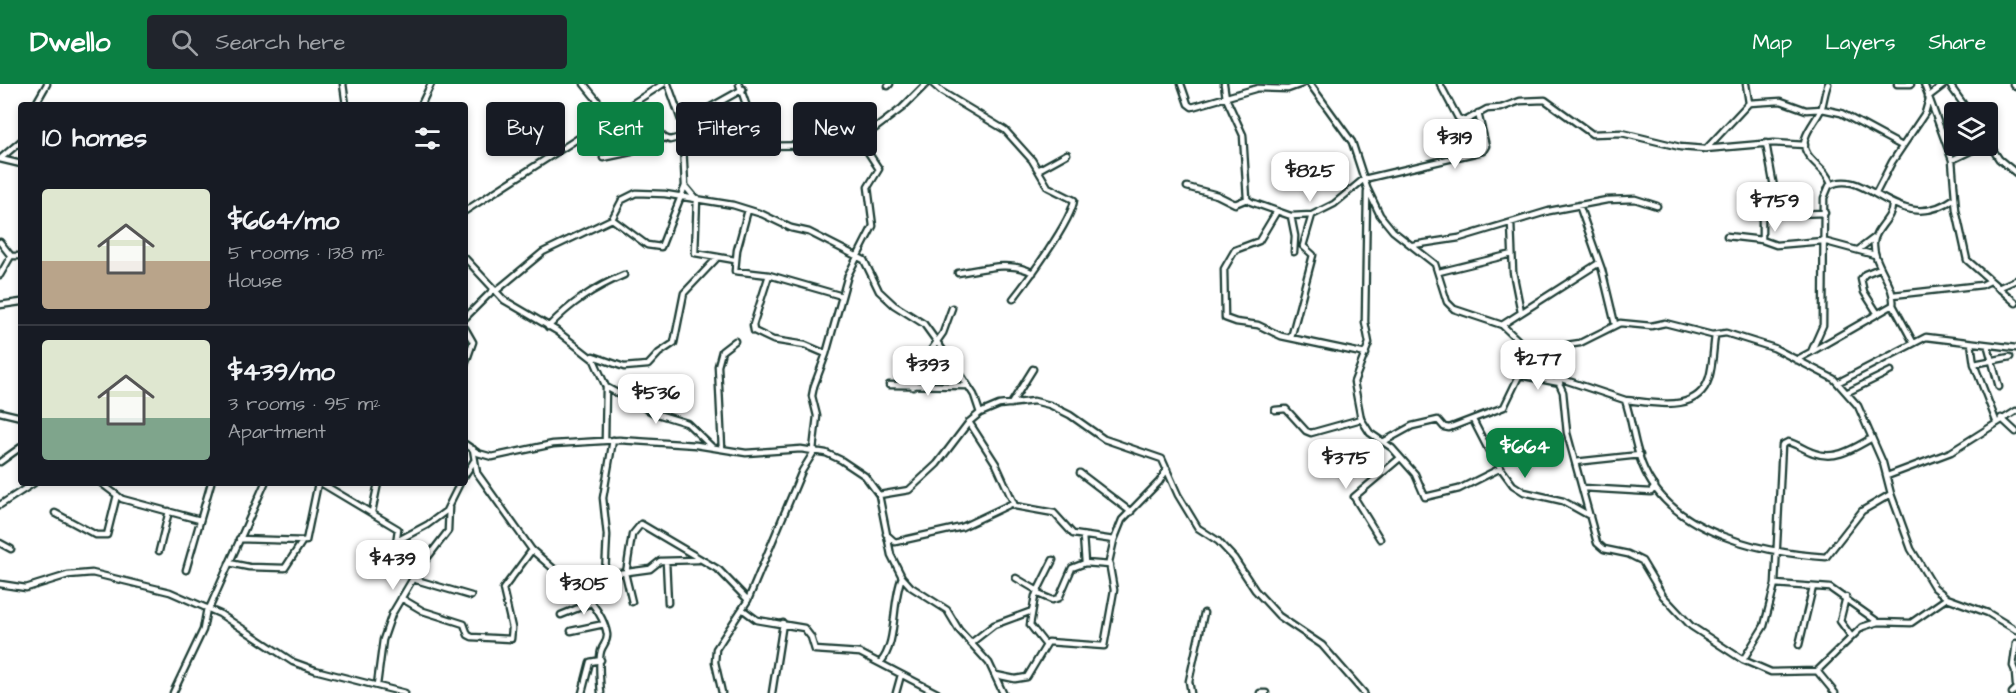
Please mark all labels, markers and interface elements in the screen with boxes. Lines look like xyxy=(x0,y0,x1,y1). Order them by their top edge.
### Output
search box xyxy=(147,15,567,69)
text: Dwello xyxy=(30,23,111,62)
icon: search xyxy=(168,26,201,59)
text: Search here xyxy=(216,27,345,58)
text: Map xyxy=(1752,28,1792,57)
text: Layers xyxy=(1825,28,1895,57)
text: Share xyxy=(1928,28,1986,57)
chip: Buy xyxy=(486,102,565,156)
chip: Rent xyxy=(577,102,664,156)
chip: Filters xyxy=(676,102,781,156)
chip: New xyxy=(793,102,877,156)
map controls xyxy=(1944,102,1998,156)
button: layers xyxy=(1944,102,1998,156)
pin: $319 xyxy=(1419,119,1491,170)
text: 10 homes xyxy=(42,120,147,156)
icon: filters xyxy=(411,122,444,155)
text: $319 xyxy=(1437,124,1473,152)
pin: $825 xyxy=(1274,152,1346,203)
text: $825 xyxy=(1285,157,1335,185)
pin: $759 xyxy=(1739,182,1811,233)
text: $759 xyxy=(1751,187,1799,215)
text: $664/mo xyxy=(228,203,339,239)
icon: home xyxy=(90,213,162,285)
text: 5 rooms · 138 m² xyxy=(228,239,385,267)
text: House xyxy=(228,267,282,295)
pin: $277 xyxy=(1502,340,1574,391)
text: $277 xyxy=(1514,345,1562,373)
pin: $393 xyxy=(892,346,964,397)
text: $393 xyxy=(907,351,949,379)
text: $439/mo xyxy=(228,354,335,390)
icon: home xyxy=(90,364,162,436)
pin: $536 xyxy=(620,374,692,425)
text: $536 xyxy=(632,379,680,407)
text: 3 rooms · 95 m² xyxy=(228,390,381,418)
text: Apartment xyxy=(228,418,326,446)
pin: $664 xyxy=(1489,428,1561,479)
text: $664 xyxy=(1500,433,1550,461)
pin: $375 xyxy=(1310,439,1382,490)
text: $375 xyxy=(1322,444,1370,472)
pin: $439 xyxy=(357,540,429,591)
text: $439 xyxy=(370,545,416,573)
pin: $305 xyxy=(548,565,620,616)
text: $305 xyxy=(560,570,608,598)

